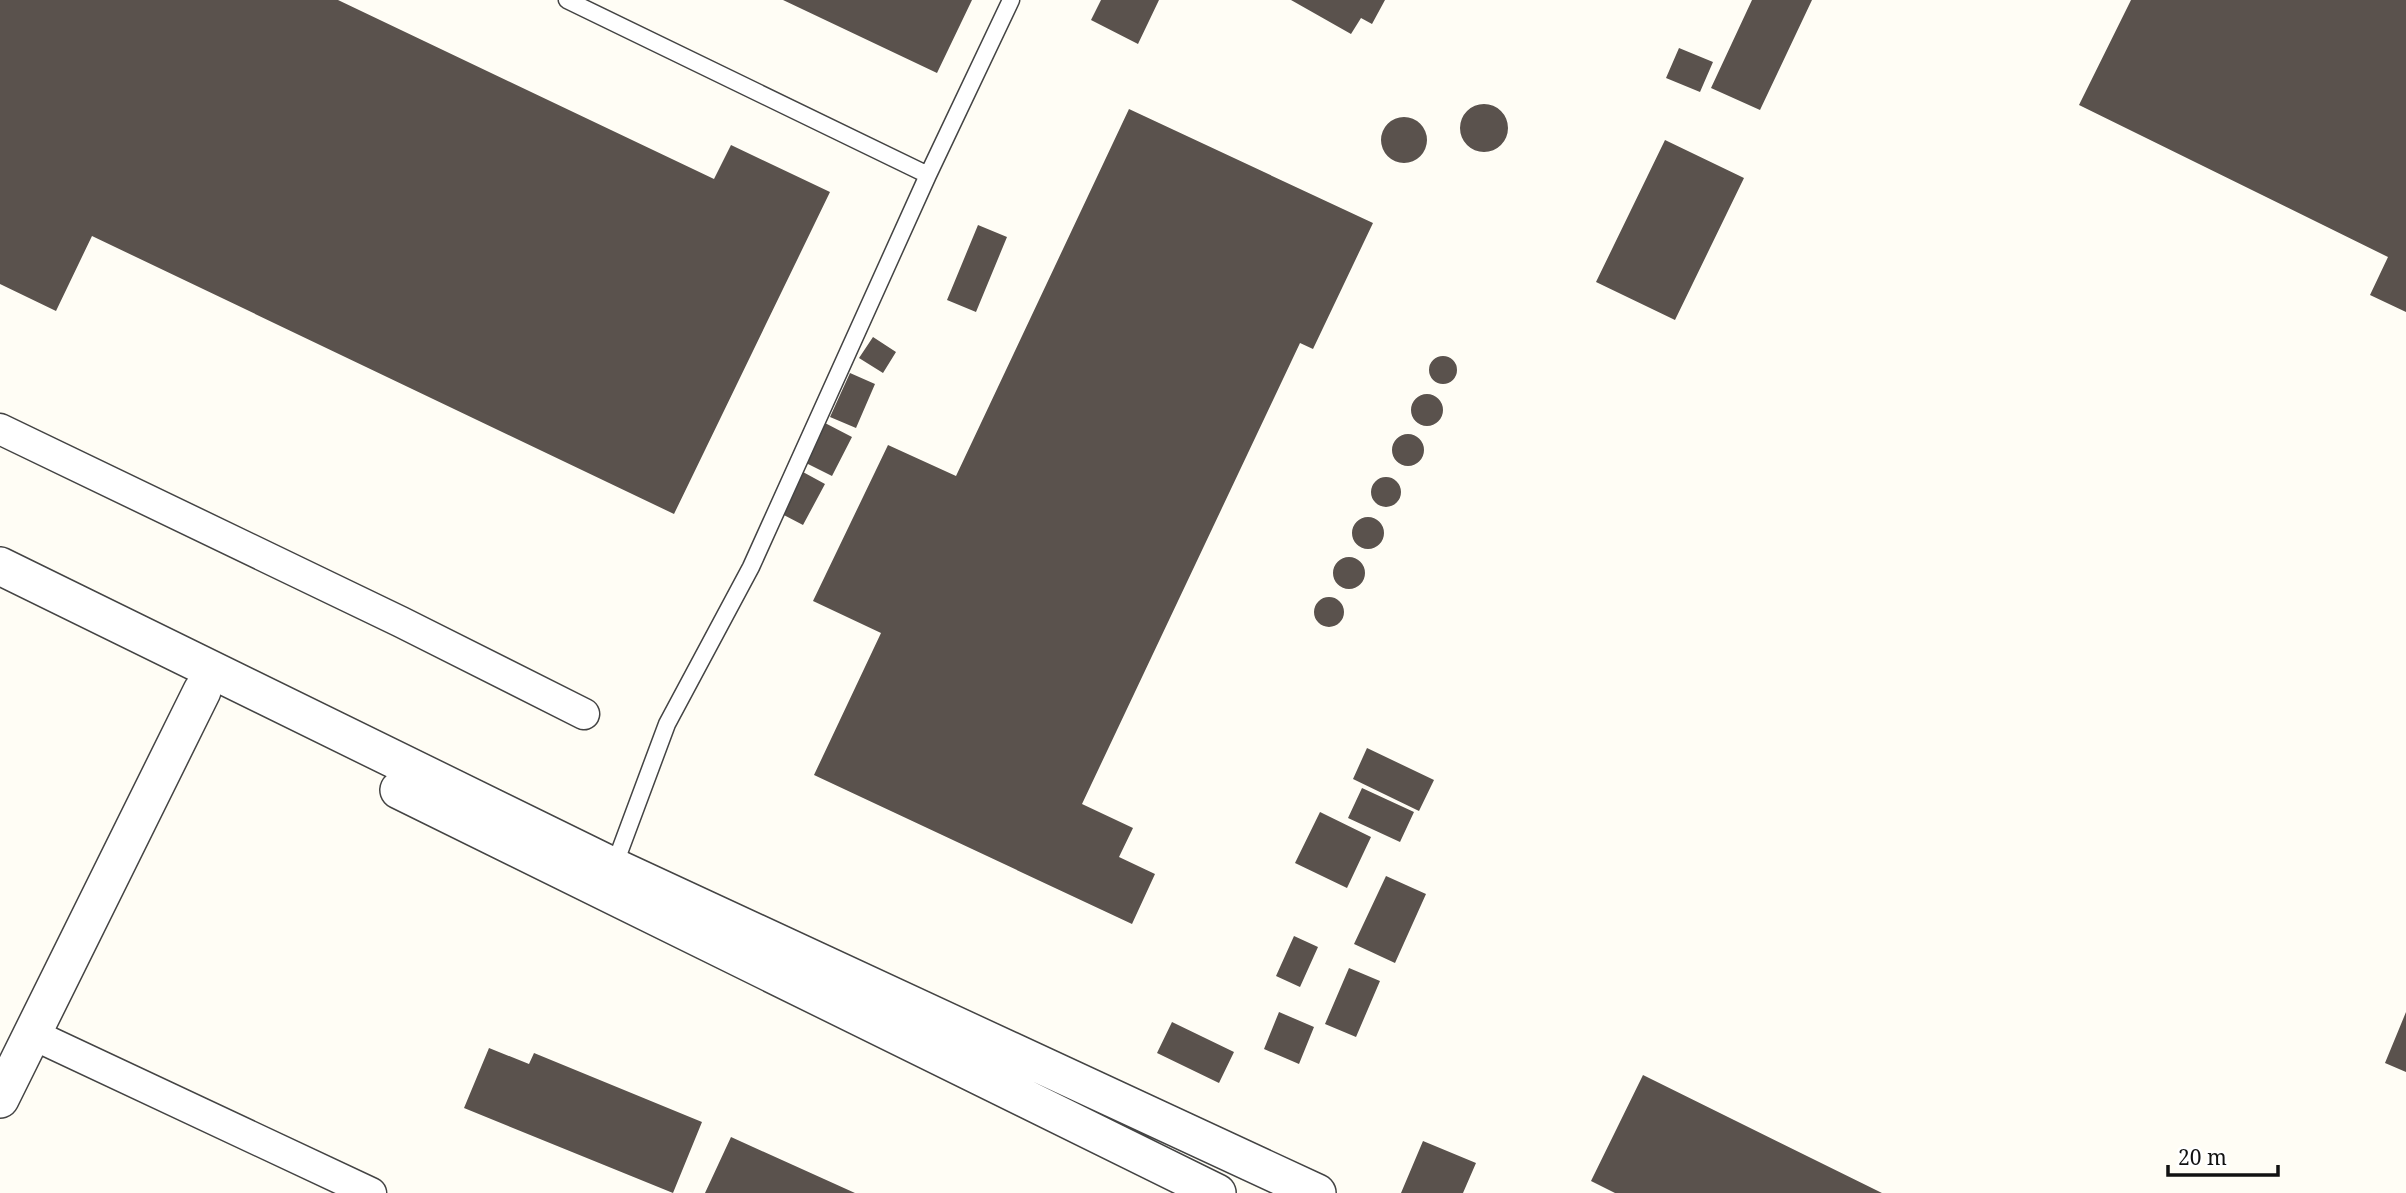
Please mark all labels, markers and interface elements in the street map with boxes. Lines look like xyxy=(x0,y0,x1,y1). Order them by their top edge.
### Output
scale bar xyxy=(2168,1134,2278,1178)
text: 20 m xyxy=(2178,1143,2227,1171)

